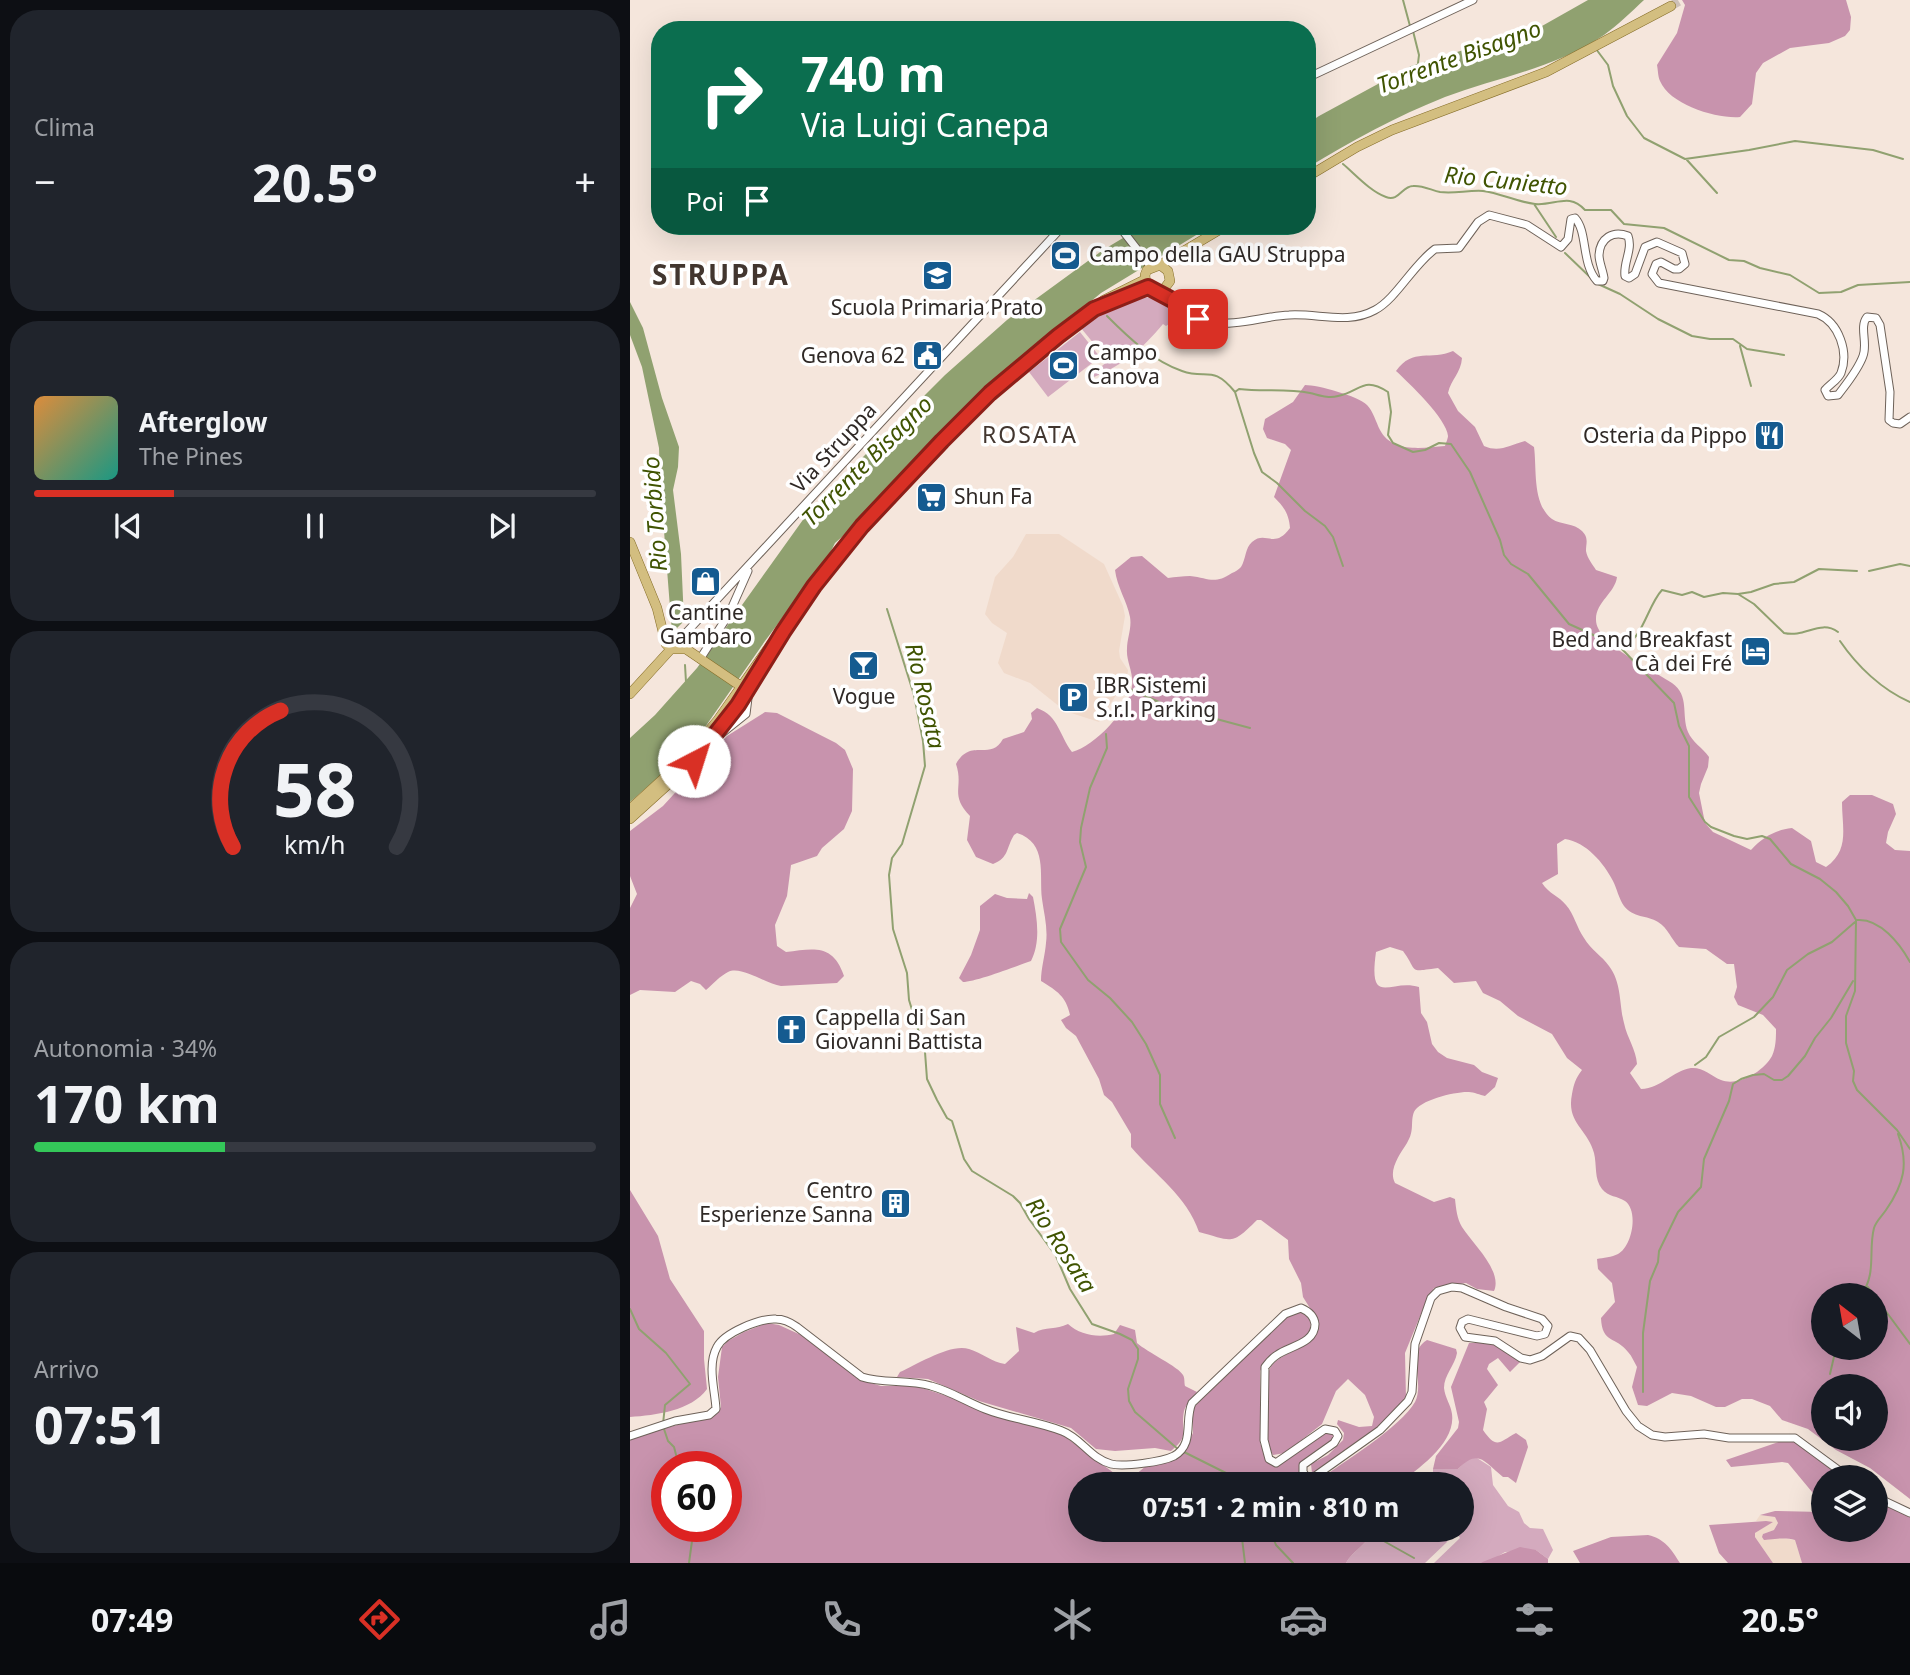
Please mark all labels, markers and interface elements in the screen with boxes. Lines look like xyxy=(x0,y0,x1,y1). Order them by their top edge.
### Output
water label: Torrente Bisagno xyxy=(1372,11,1545,101)
text: 740 m xyxy=(801,40,946,106)
icon: right xyxy=(686,49,777,140)
text: Via Luigi Canepa xyxy=(801,103,1049,146)
text: Clima xyxy=(34,111,95,143)
text: 20.5° xyxy=(252,146,378,217)
text: − xyxy=(34,155,56,207)
text: + xyxy=(574,155,596,207)
water label: Rio Cunietto xyxy=(1443,158,1569,202)
icon: arrive xyxy=(738,182,776,220)
text: Poi xyxy=(686,183,724,219)
sports icon: Campo della GAU Struppa xyxy=(1049,238,1083,272)
place label: Campo della GAU Struppa xyxy=(1089,240,1346,268)
district label: STRUPPA xyxy=(652,255,790,293)
school or university icon: Scuola Primaria Prato xyxy=(920,259,954,293)
pin xyxy=(1168,289,1228,349)
place label: Scuola Primaria Prato xyxy=(831,293,1043,321)
icon: arrive xyxy=(1179,300,1217,338)
place label: Campo Canova xyxy=(1087,338,1160,390)
public building icon: Genova 62 xyxy=(911,339,945,373)
place label: Genova 62 xyxy=(801,341,905,369)
sports icon: Campo Canova xyxy=(1047,348,1081,382)
water label: Torrente Bisagno xyxy=(794,388,939,533)
street label: Via Struppa xyxy=(784,396,882,498)
text: Afterglow xyxy=(139,404,267,440)
district label: ROSATA xyxy=(982,418,1078,450)
restaurant icon: Osteria da Pippo xyxy=(1753,419,1787,453)
place label: Osteria da Pippo xyxy=(1583,421,1747,449)
text: The Pines xyxy=(139,440,243,472)
water label: Rio Torbido xyxy=(634,455,674,573)
supermarket icon: Shun Fa xyxy=(914,480,948,514)
place label: Shun Fa xyxy=(954,482,1033,510)
icon: previous xyxy=(109,507,147,545)
icon: pause xyxy=(296,507,334,545)
icon: next xyxy=(483,507,521,545)
shop icon: Cantine Gambaro xyxy=(689,564,723,598)
place label: Cantine Gambaro xyxy=(660,598,752,650)
place label: Bed and Breakfast Cà dei Fré xyxy=(1552,625,1732,677)
hotel icon: Bed and Breakfast Cà dei Fré xyxy=(1738,635,1772,669)
water label: Rio Rosata xyxy=(898,640,954,752)
bar icon: Vogue xyxy=(847,648,881,682)
place label: IBR Sistemi S.r.l. Parking xyxy=(1096,671,1216,723)
parking icon: IBR Sistemi S.r.l. Parking xyxy=(1056,681,1090,715)
place label: Vogue xyxy=(833,682,895,710)
position arrow xyxy=(657,724,731,798)
text: 58 xyxy=(273,740,357,839)
text: km/h xyxy=(284,827,346,861)
place label: Cappella di San Giovanni Battista xyxy=(815,1003,983,1055)
church icon: Cappella di San Giovanni Battista xyxy=(775,1013,809,1047)
text: Autonomia · 34% xyxy=(34,1032,217,1064)
text: 170 km xyxy=(34,1067,220,1138)
place label: Centro Esperienze Sanna xyxy=(699,1176,873,1228)
building icon: Centro Esperienze Sanna xyxy=(879,1186,913,1220)
water label: Rio Rosata xyxy=(1019,1191,1105,1298)
north arrow xyxy=(1811,1283,1888,1360)
map controls xyxy=(1811,1283,1888,1542)
text: Arrivo xyxy=(34,1353,99,1385)
button: sound xyxy=(1811,1374,1888,1451)
text: 07:51 xyxy=(34,1388,168,1459)
speed limit sign: 60 xyxy=(651,1451,742,1542)
button: layers xyxy=(1811,1465,1888,1542)
text: 07:51 · 2 min · 810 m xyxy=(1143,1489,1399,1525)
icon: directions xyxy=(355,1595,404,1644)
icon: music xyxy=(586,1595,635,1644)
icon: phone xyxy=(817,1595,866,1644)
icon: climate xyxy=(1048,1595,1097,1644)
icon: car xyxy=(1279,1595,1328,1644)
icon: filters xyxy=(1510,1595,1559,1644)
text: 07:49 xyxy=(91,1598,173,1641)
text: 20.5° xyxy=(1741,1598,1819,1641)

